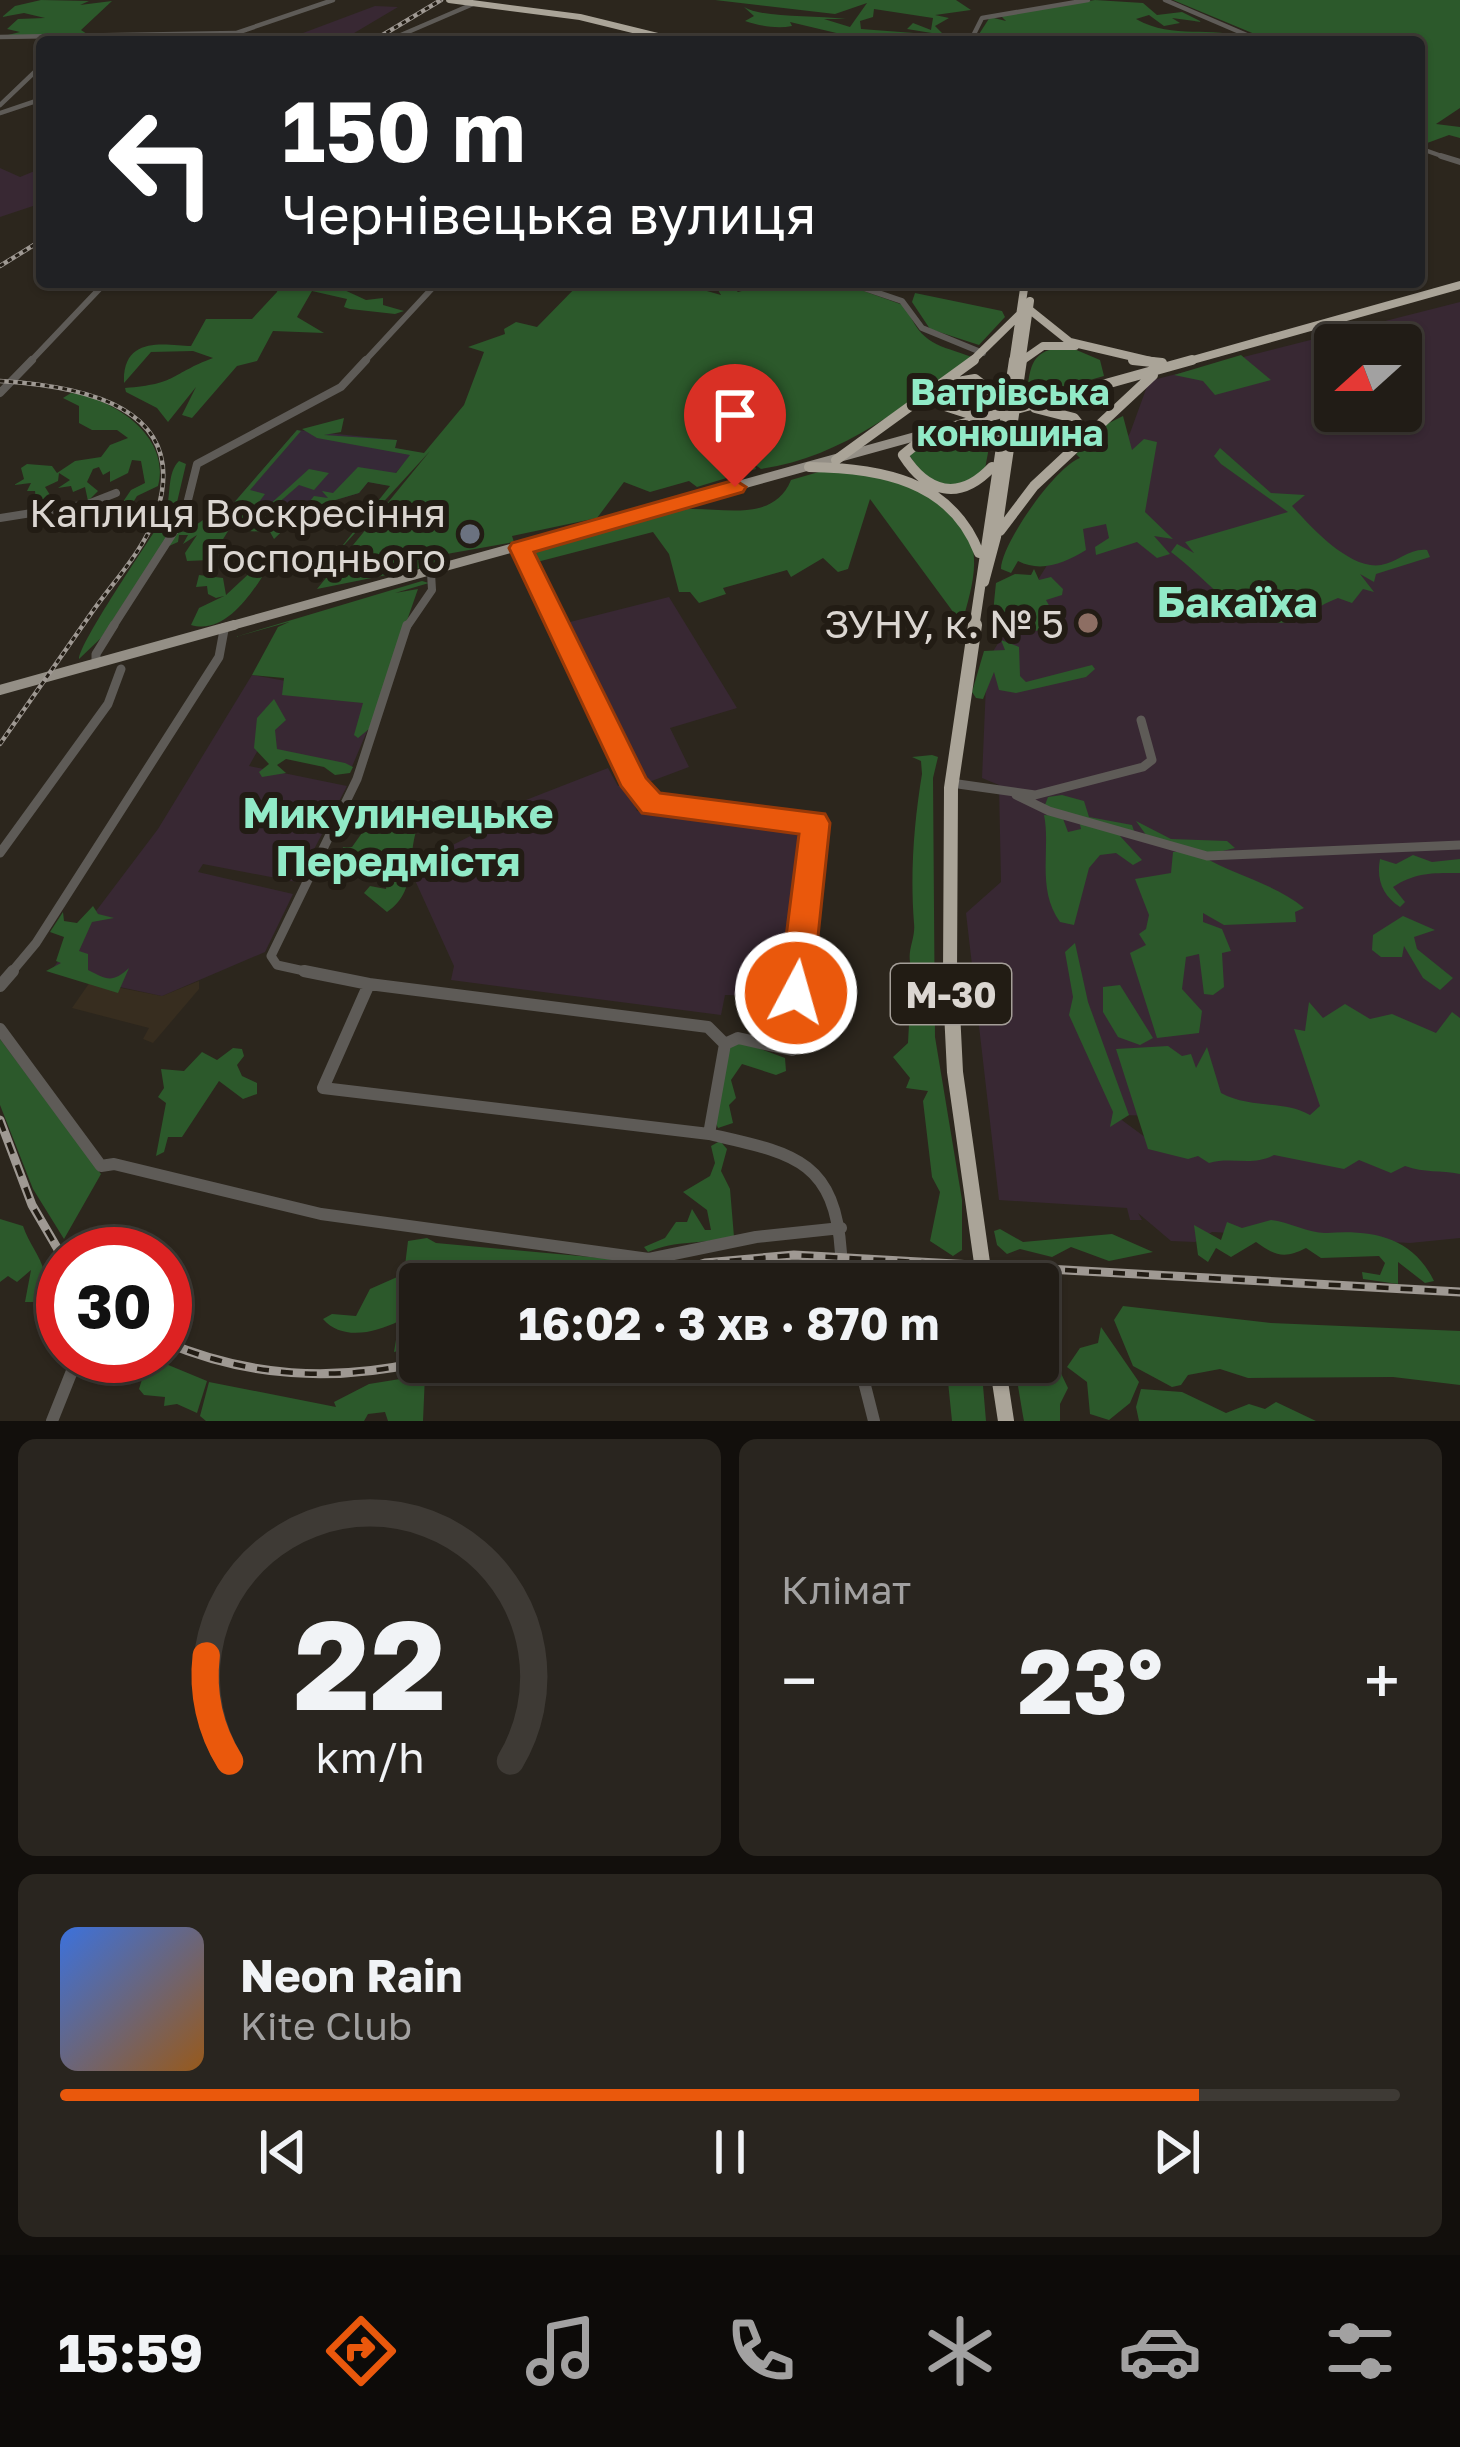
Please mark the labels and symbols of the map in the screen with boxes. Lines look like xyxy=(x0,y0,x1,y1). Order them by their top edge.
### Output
north arrow xyxy=(1314,324,1422,432)
pin xyxy=(684,364,786,487)
district label: Ватрівська конюшина xyxy=(910,370,1110,454)
place label: Каплиця Воскресіння Господнього xyxy=(29,489,446,581)
marker: Каплиця Воскресіння Господнього xyxy=(457,521,483,547)
district label: Бакаїха xyxy=(1156,576,1318,626)
place label: ЗУНУ, к. № 5 xyxy=(824,600,1064,647)
marker: ЗУНУ, к. № 5 xyxy=(1075,610,1101,636)
district label: Микулинецьке Передмістя xyxy=(242,787,554,885)
position arrow xyxy=(733,930,859,1056)
road number: М-30 xyxy=(891,964,1011,1024)
speed limit sign: 30 xyxy=(36,1227,192,1383)

